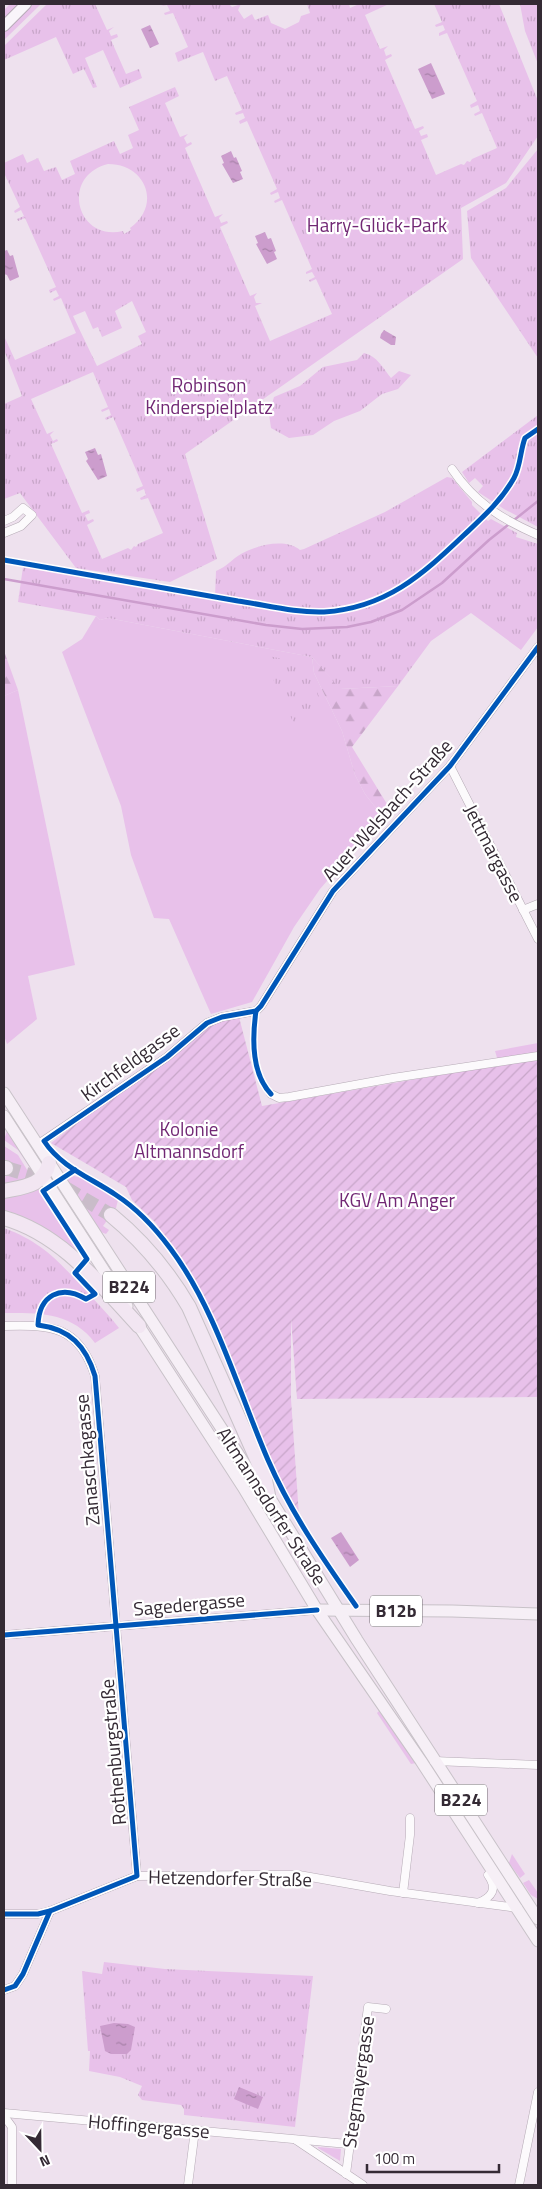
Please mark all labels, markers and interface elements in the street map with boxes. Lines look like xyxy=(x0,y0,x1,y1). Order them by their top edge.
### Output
park label: Harry-Glück-Park xyxy=(307,210,447,239)
park label: Robinson Kinderspielplatz xyxy=(145,370,273,421)
street label: Auer-Welsbach-Straße xyxy=(315,732,459,887)
street label: Jettmargasse xyxy=(457,799,532,907)
street label: Kirchfeldgasse xyxy=(74,1016,185,1108)
park label: Kolonie Altmannsdorf xyxy=(134,1114,245,1165)
park label: KGV Am Anger xyxy=(339,1185,455,1214)
road number: B224 xyxy=(103,1272,155,1302)
street label: Zanaschkagasse xyxy=(66,1393,107,1527)
street label: Altmannsdorfer Straße xyxy=(210,1421,335,1591)
street label: Sagedergasse xyxy=(132,1584,246,1623)
road number: B12b xyxy=(370,1595,422,1626)
street label: Rothenburgstraße xyxy=(92,1678,133,1826)
road number: B224 xyxy=(435,1784,487,1816)
street label: Hetzendorfer Straße xyxy=(148,1862,312,1893)
street label: Stegmayergasse xyxy=(334,2014,381,2150)
street label: Hoffingergasse xyxy=(87,2106,211,2145)
north arrow xyxy=(15,2124,65,2174)
scale bar xyxy=(367,2142,500,2174)
text: 100 m xyxy=(374,2147,415,2170)
text: N xyxy=(37,2150,53,2173)

